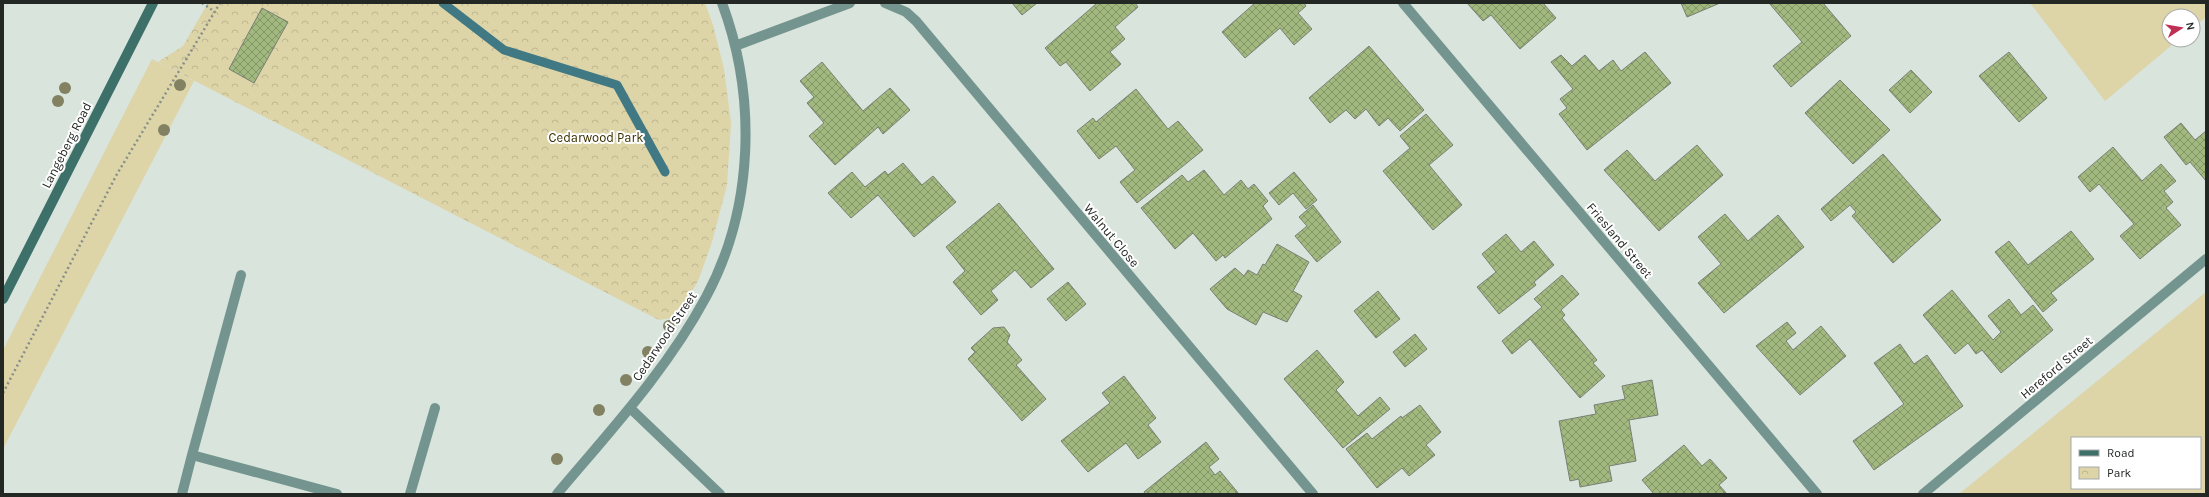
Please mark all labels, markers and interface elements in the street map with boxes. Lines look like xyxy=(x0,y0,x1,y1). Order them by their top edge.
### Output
north arrow xyxy=(2161,8,2201,48)
text: N xyxy=(2183,21,2197,31)
street label: Langeberg Road xyxy=(38,100,95,191)
park label: Cedarwood Park xyxy=(549,130,644,145)
street label: Friesland Street xyxy=(1584,199,1656,281)
street label: Walnut Close xyxy=(1081,201,1143,270)
street label: Cedarwood Street xyxy=(629,289,700,384)
street label: Hereford Street xyxy=(2017,333,2095,402)
legend xyxy=(2071,437,2201,489)
text: Road xyxy=(2107,446,2135,460)
text: Park xyxy=(2107,466,2132,480)

